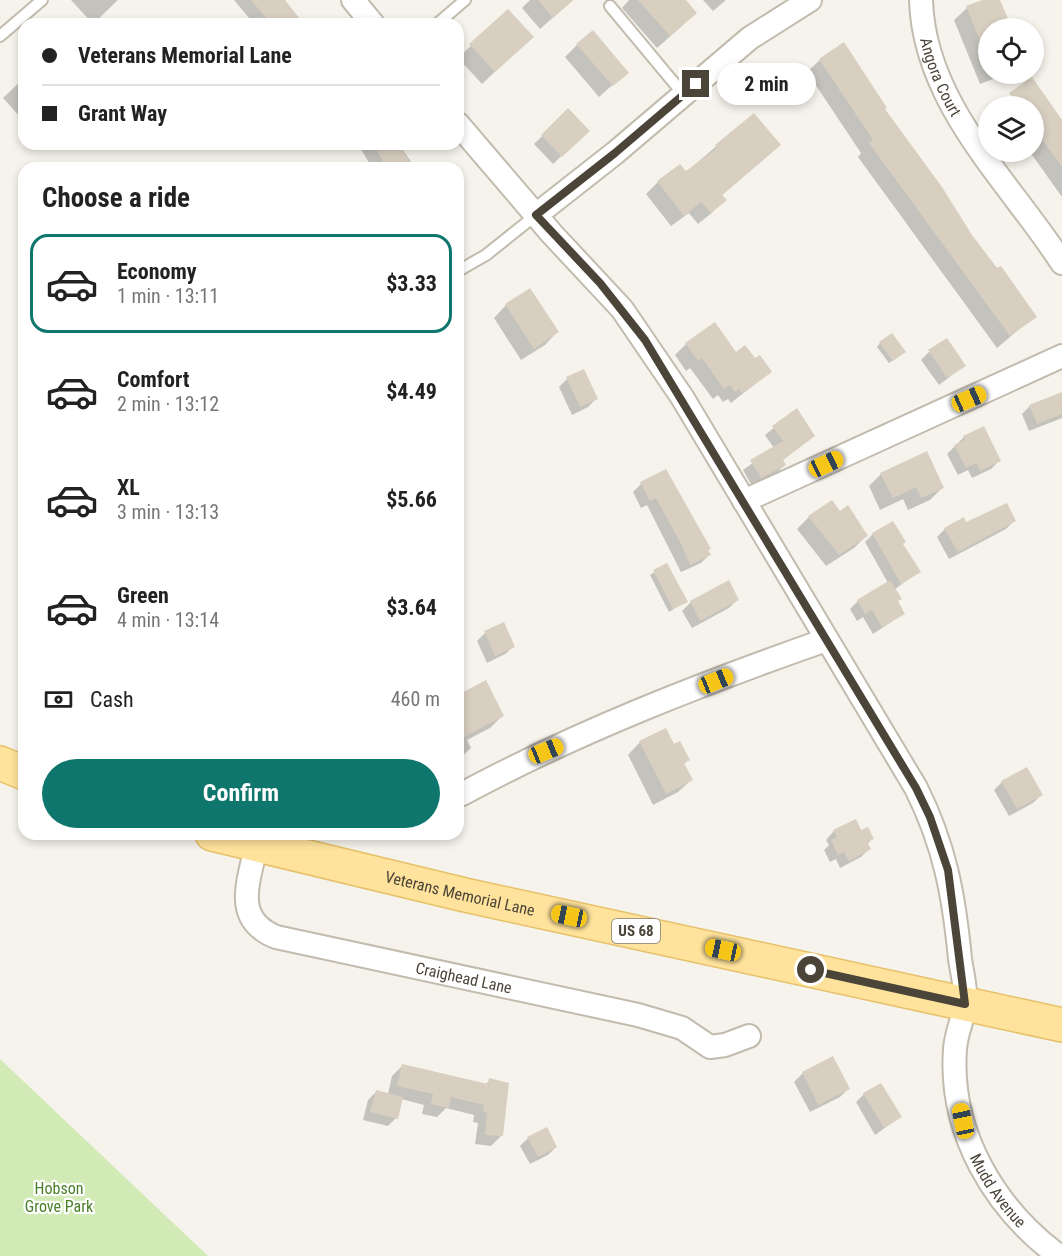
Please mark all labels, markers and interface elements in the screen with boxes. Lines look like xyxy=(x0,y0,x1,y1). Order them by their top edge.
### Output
map controls xyxy=(978,18,1044,162)
button: locate xyxy=(978,18,1044,84)
street label: Angora Court xyxy=(916,36,966,120)
text: Veterans Memorial Lane xyxy=(78,43,292,68)
callout: 2 min xyxy=(717,63,816,105)
route end xyxy=(682,70,709,97)
text: 2 min xyxy=(744,72,789,96)
button: layers xyxy=(978,96,1044,162)
text: Grant Way xyxy=(78,101,167,126)
text: Choose a ride xyxy=(42,182,190,214)
icon: car xyxy=(45,257,99,311)
text: Economy xyxy=(117,259,197,284)
text: $3.33 xyxy=(386,271,437,296)
text: 1 min · 13:11 xyxy=(117,284,219,308)
icon: car xyxy=(45,365,99,419)
text: Comfort xyxy=(117,367,190,392)
text: $4.49 xyxy=(386,379,437,404)
car xyxy=(949,383,989,415)
text: 2 min · 13:12 xyxy=(117,392,219,416)
car xyxy=(806,448,846,480)
icon: car xyxy=(45,473,99,527)
text: XL xyxy=(117,475,140,500)
text: $5.66 xyxy=(386,487,437,512)
text: 3 min · 13:13 xyxy=(117,500,219,524)
icon: car xyxy=(45,581,99,635)
text: Green xyxy=(117,583,169,608)
text: $3.64 xyxy=(386,595,437,620)
text: 4 min · 13:14 xyxy=(117,608,219,632)
car xyxy=(696,666,736,696)
icon: cash xyxy=(42,683,75,716)
text: Cash xyxy=(90,687,134,712)
text: 460 m xyxy=(391,687,440,711)
car xyxy=(526,736,566,766)
button: Confirm xyxy=(42,759,440,828)
street label: Veterans Memorial Lane xyxy=(383,867,537,919)
car xyxy=(550,903,588,929)
road number: US 68 xyxy=(612,919,660,943)
car xyxy=(704,937,742,963)
route start xyxy=(797,956,824,983)
street label: Craighead Lane xyxy=(414,958,514,997)
car xyxy=(950,1102,976,1140)
street label: Mudd Avenue xyxy=(966,1150,1030,1231)
park label: Hobson Grove Park xyxy=(25,1179,94,1216)

